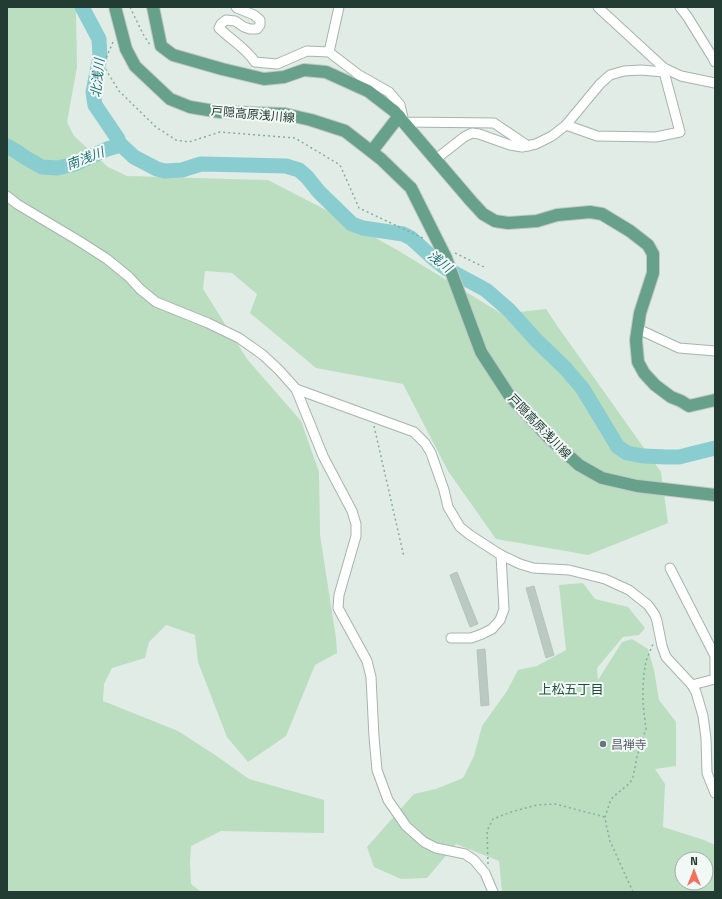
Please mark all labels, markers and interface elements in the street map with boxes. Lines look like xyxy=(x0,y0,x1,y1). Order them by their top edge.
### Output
water label: 北浅川 xyxy=(85,56,109,98)
street label: 戸隠高原浅川線 xyxy=(210,101,296,127)
water label: 南浅川 xyxy=(63,141,109,174)
water label: 浅川 xyxy=(424,245,458,278)
street label: 戸隠高原浅川線 xyxy=(504,389,576,463)
district label: 上松五丁目 xyxy=(538,679,604,699)
place label: 昌禅寺 xyxy=(611,735,647,754)
marker: 昌禅寺 xyxy=(598,739,608,749)
north arrow xyxy=(674,851,714,891)
text: N xyxy=(690,853,698,869)

